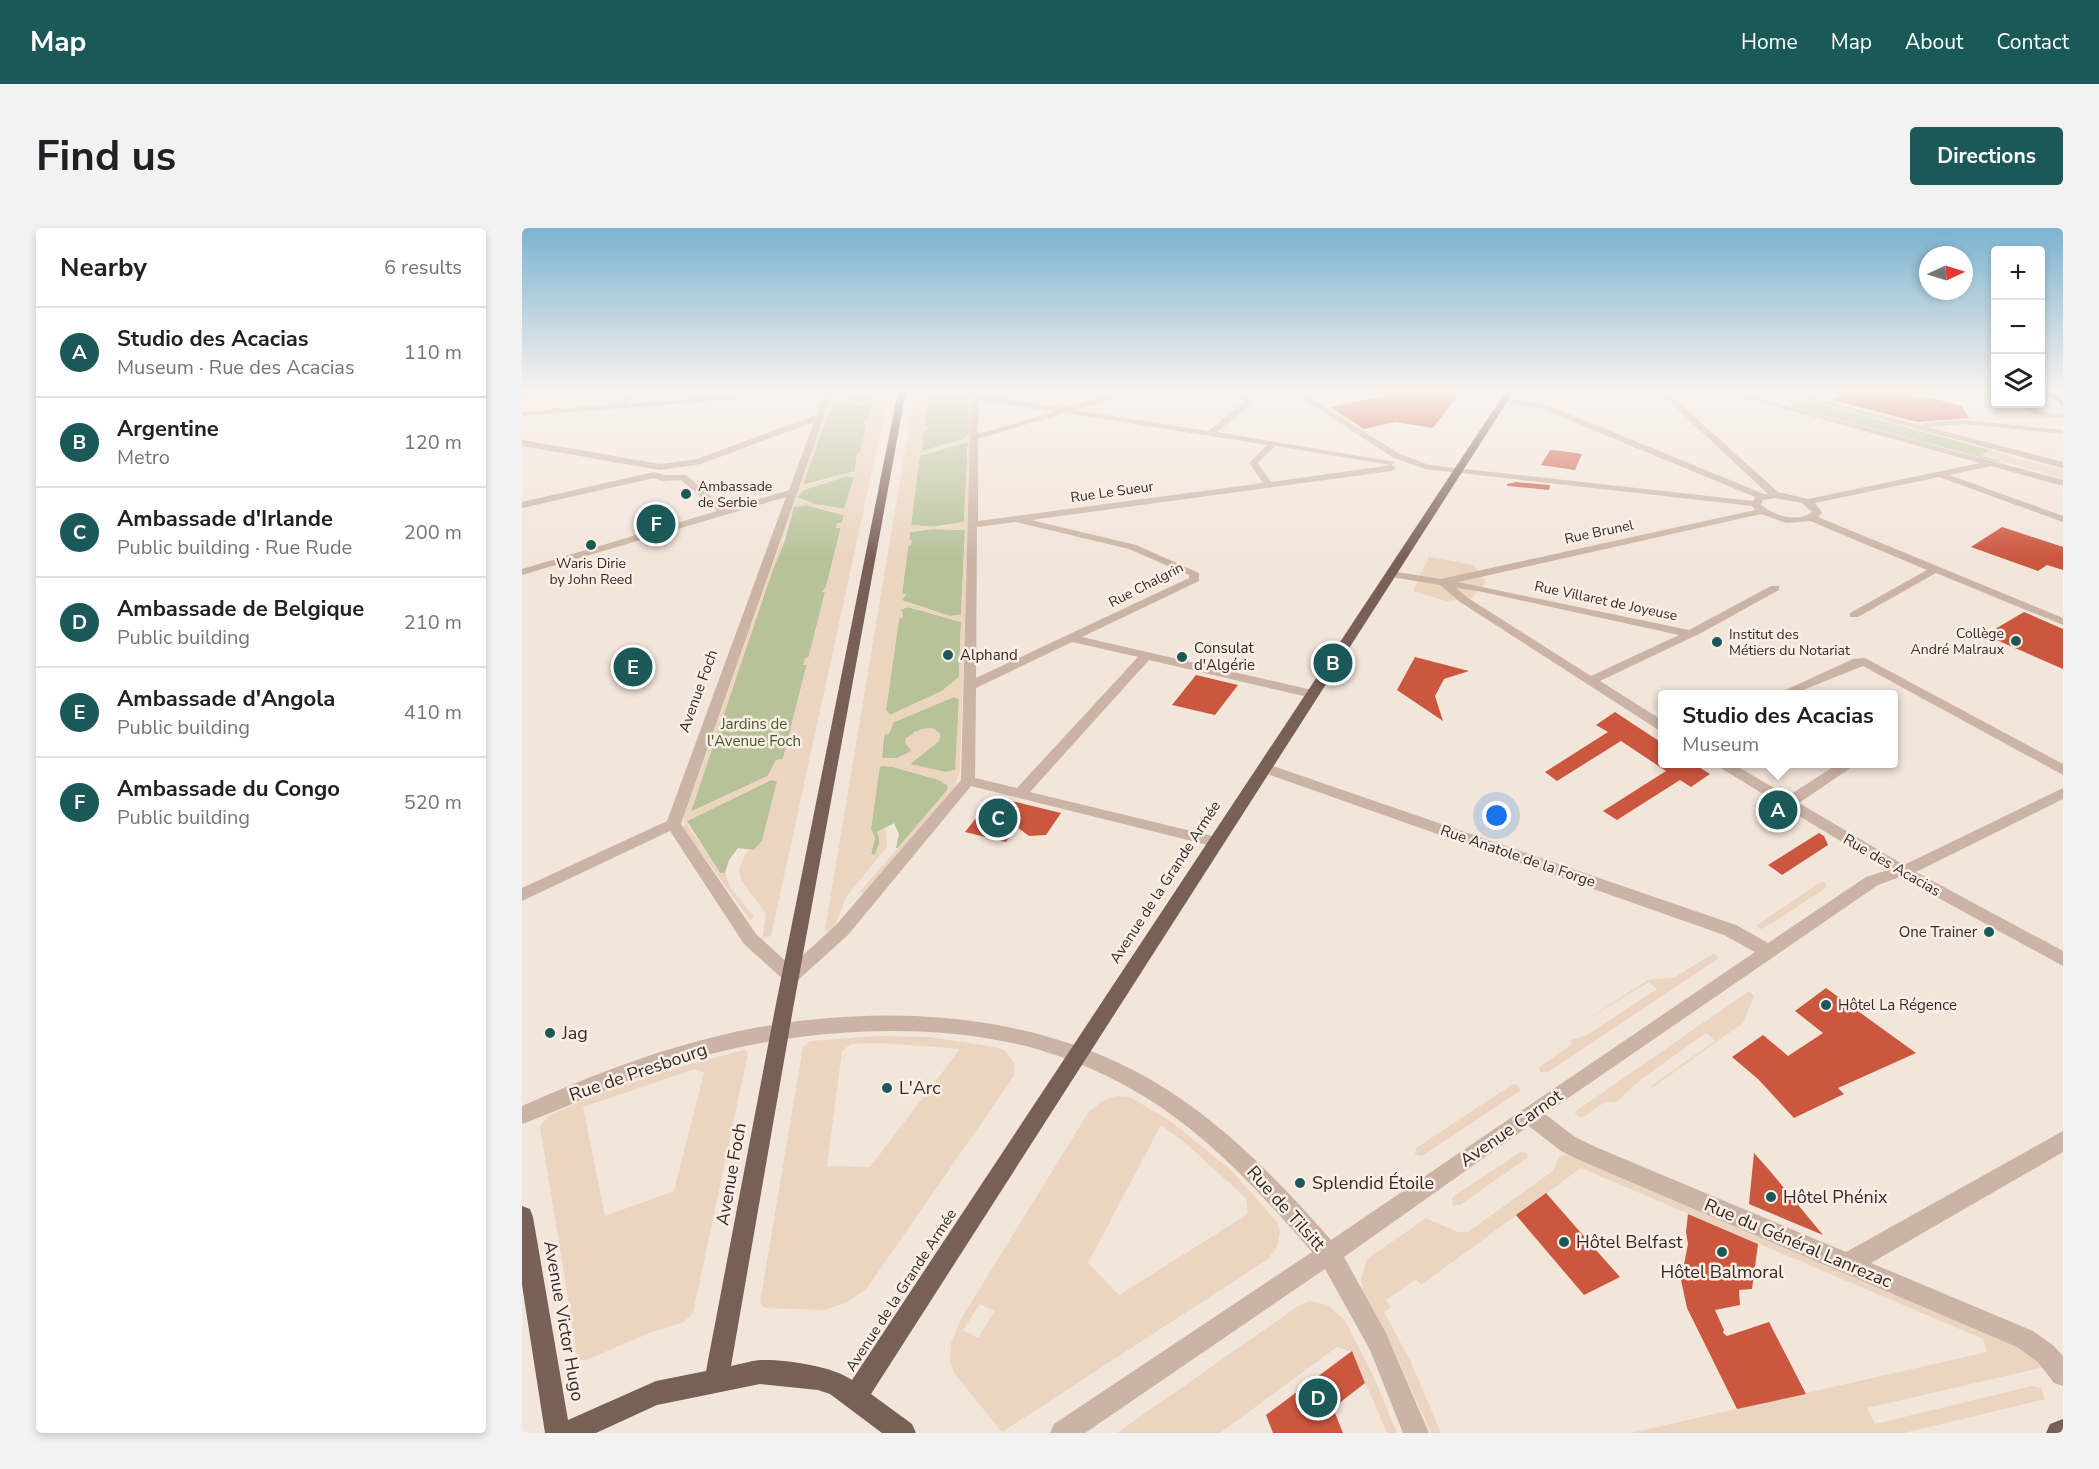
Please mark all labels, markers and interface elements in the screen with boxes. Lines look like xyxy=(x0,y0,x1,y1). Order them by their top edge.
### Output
text: Map xyxy=(30,23,86,61)
text: Home xyxy=(1741,28,1798,56)
text: Map xyxy=(1831,28,1872,56)
text: About xyxy=(1905,28,1963,56)
text: Contact xyxy=(1996,28,2069,56)
button: Directions xyxy=(1910,127,2063,185)
text: Find us xyxy=(36,128,176,185)
north arrow xyxy=(1919,246,1973,300)
map controls xyxy=(1991,246,2045,408)
button: + xyxy=(1991,246,2045,300)
text: Nearby xyxy=(60,250,147,285)
text: 6 results xyxy=(384,254,462,281)
button: − xyxy=(1991,300,2045,354)
text: Studio des Acacias xyxy=(117,324,309,354)
text: A xyxy=(72,339,87,366)
text: 110 m xyxy=(404,339,462,366)
text: Museum · Rue des Acacias xyxy=(117,354,355,381)
button: layers xyxy=(1991,354,2045,408)
text: Argentine xyxy=(117,414,219,444)
text: B xyxy=(73,429,86,456)
text: 120 m xyxy=(404,429,462,456)
text: Metro xyxy=(117,444,170,471)
place label: Ambassade de Serbie xyxy=(698,477,772,512)
street label: Rue Le Sueur xyxy=(1069,477,1155,507)
marker: Ambassade de Serbie xyxy=(679,487,693,501)
pin: F xyxy=(636,502,676,546)
text: Ambassade d'Irlande xyxy=(117,504,333,534)
street label: Rue Brunel xyxy=(1563,515,1636,549)
text: C xyxy=(73,519,86,546)
text: 200 m xyxy=(404,519,462,546)
text: Public building · Rue Rude xyxy=(117,534,352,561)
marker: Waris Dirie by John Reed xyxy=(584,538,598,552)
place label: Waris Dirie by John Reed xyxy=(550,554,632,589)
street label: Rue Chalgrin xyxy=(1105,558,1187,612)
street label: Rue Villaret de Joyeuse xyxy=(1533,577,1679,625)
text: Ambassade de Belgique xyxy=(117,594,364,624)
text: D xyxy=(72,609,87,636)
text: 210 m xyxy=(404,609,462,636)
text: Public building xyxy=(117,624,250,651)
place label: Collège André Malraux xyxy=(1911,624,2005,659)
place label: Institut des Métiers du Notariat xyxy=(1729,625,1850,660)
marker: Collège André Malraux xyxy=(2009,634,2023,648)
marker: Institut des Métiers du Notariat xyxy=(1710,635,1724,649)
place label: Consulat d'Algérie xyxy=(1194,638,1255,675)
pin: B xyxy=(1314,640,1352,686)
pin: E xyxy=(614,644,652,690)
place label: Alphand xyxy=(960,645,1018,665)
street label: Avenue Foch xyxy=(674,647,722,735)
marker: Alphand xyxy=(941,648,955,662)
marker: Consulat d'Algérie xyxy=(1175,650,1189,664)
text: Ambassade d'Angola xyxy=(117,684,335,714)
popup xyxy=(1658,690,1898,768)
text: E xyxy=(74,699,85,726)
text: 410 m xyxy=(404,699,462,726)
text: Studio des Acacias xyxy=(1682,701,1874,731)
text: Public building xyxy=(117,714,250,741)
park label: Jardins de l'Avenue Foch xyxy=(707,714,801,751)
text: Museum xyxy=(1682,731,1759,758)
text: Ambassade du Congo xyxy=(117,774,340,804)
pin: A xyxy=(1758,788,1798,832)
text: F xyxy=(74,789,85,816)
text: 520 m xyxy=(404,789,462,816)
pin: C xyxy=(978,796,1018,840)
street label: Avenue de la Grande Armée xyxy=(1105,797,1225,967)
your location xyxy=(1482,801,1511,830)
text: Public building xyxy=(117,804,250,831)
street label: Rue Anatole de la Forge xyxy=(1438,820,1598,892)
street label: Rue des Acacias xyxy=(1840,829,1944,901)
place label: One Trainer xyxy=(1899,922,1978,942)
marker: One Trainer xyxy=(1982,925,1996,939)
place label: Hôtel La Régence xyxy=(1838,995,1957,1015)
marker: Hôtel La Régence xyxy=(1819,998,1833,1012)
place label: Jag xyxy=(561,1021,588,1045)
marker: Jag xyxy=(543,1026,557,1040)
street label: Rue de Presbourg xyxy=(566,1037,710,1107)
place label: L'Arc xyxy=(899,1076,941,1100)
marker: L'Arc xyxy=(880,1081,894,1095)
street label: Avenue Carnot xyxy=(1455,1083,1568,1172)
street label: Avenue Foch xyxy=(710,1121,752,1227)
street label: Rue de Tilsitt xyxy=(1241,1160,1331,1256)
place label: Splendid Étoile xyxy=(1312,1171,1434,1195)
marker: Splendid Étoile xyxy=(1293,1176,1307,1190)
place label: Hôtel Phénix xyxy=(1783,1185,1888,1209)
marker: Hôtel Phénix xyxy=(1764,1190,1778,1204)
street label: Rue du Général Lanrezac xyxy=(1701,1193,1895,1293)
street label: Avenue de la Grande Armée xyxy=(841,1205,961,1375)
place label: Hôtel Belfast xyxy=(1576,1230,1683,1254)
marker: Hôtel Belfast xyxy=(1557,1235,1571,1249)
street label: Avenue Victor Hugo xyxy=(538,1239,590,1403)
marker: Hôtel Balmoral xyxy=(1715,1245,1729,1259)
place label: Hôtel Balmoral xyxy=(1660,1260,1784,1284)
pin: D xyxy=(1298,1376,1338,1420)

